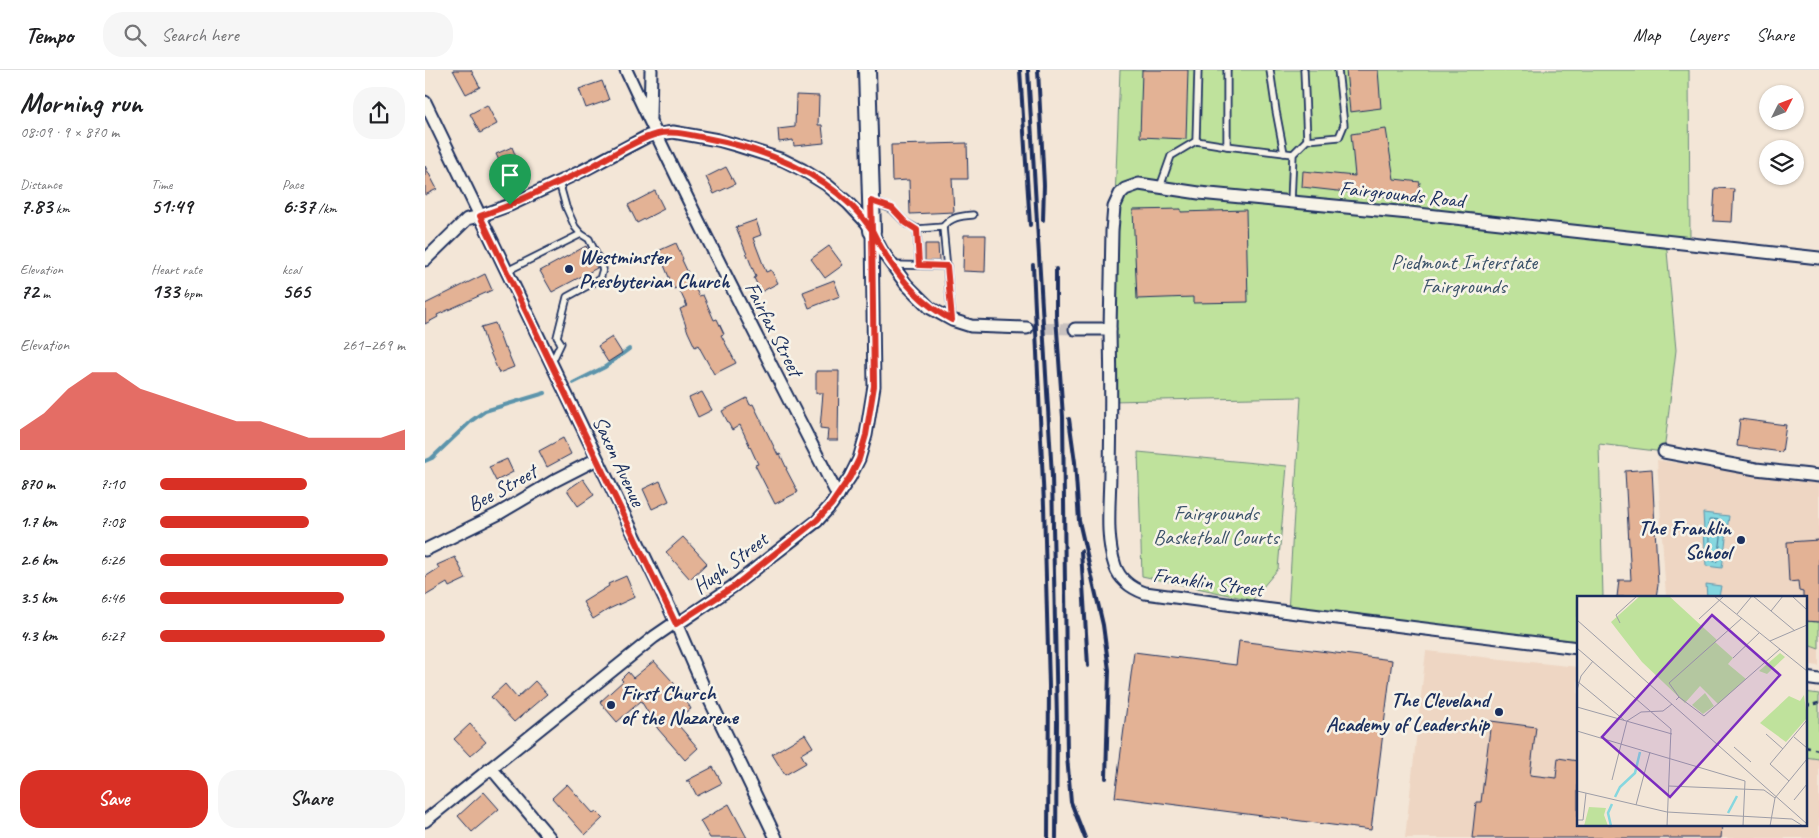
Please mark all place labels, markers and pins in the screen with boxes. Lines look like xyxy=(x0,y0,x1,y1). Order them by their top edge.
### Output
pin xyxy=(489,154,531,205)
place label: Westminster Presbyterian Church xyxy=(579,244,731,294)
marker: Westminster Presbyterian Church xyxy=(563,263,575,275)
place label: The Franklin School xyxy=(1638,515,1735,565)
marker: The Franklin School xyxy=(1735,534,1747,546)
place label: First Church of the Nazarene xyxy=(621,680,740,730)
place label: The Cleveland Academy of Leadership xyxy=(1326,687,1493,737)
marker: First Church of the Nazarene xyxy=(605,699,617,711)
marker: The Cleveland Academy of Leadership xyxy=(1493,706,1505,718)

